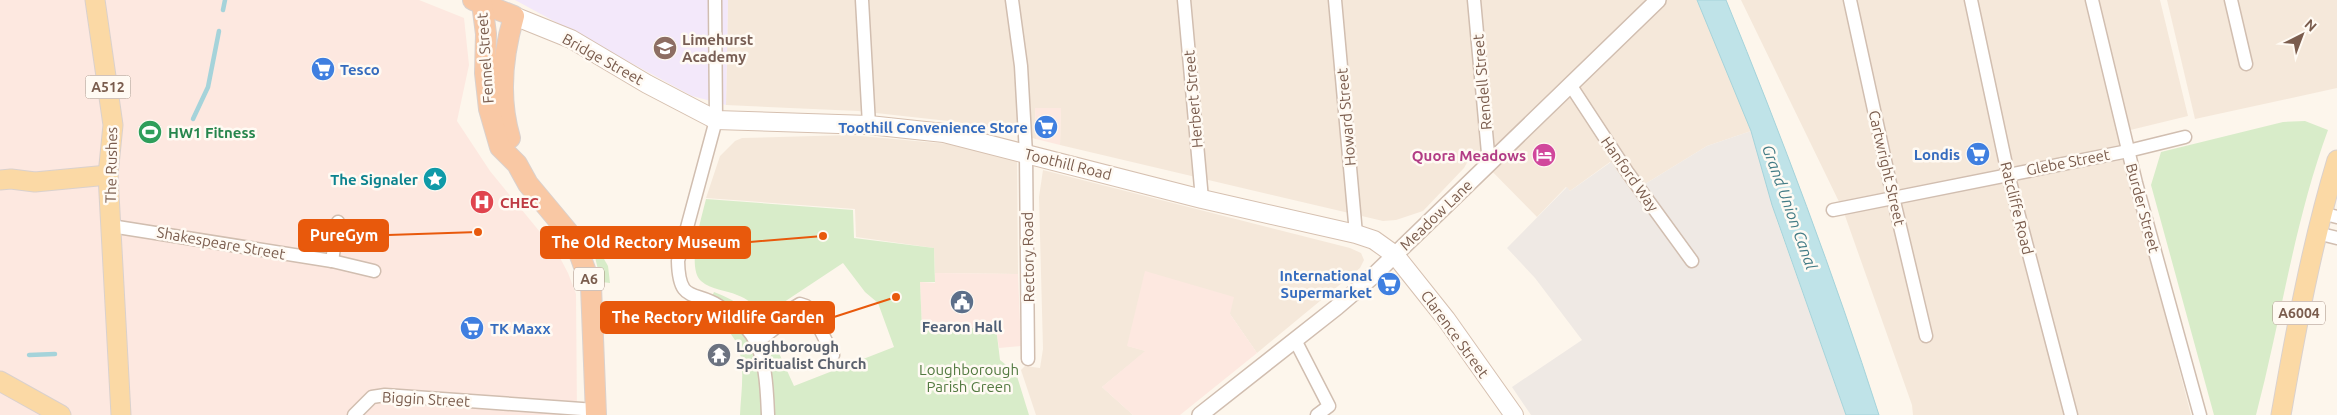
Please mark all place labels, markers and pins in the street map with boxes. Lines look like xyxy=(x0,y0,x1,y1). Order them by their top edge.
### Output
place label: Limehurst Academy xyxy=(682,31,754,65)
school or university icon: Limehurst Academy xyxy=(652,35,678,61)
supermarket icon: Tesco xyxy=(310,56,336,82)
place label: Tesco xyxy=(340,61,380,78)
supermarket icon: Toothill Convenience Store xyxy=(1033,114,1059,140)
sports icon: HW1 Fitness xyxy=(137,119,163,145)
place label: Toothill Convenience Store xyxy=(838,119,1028,136)
place label: HW1 Fitness xyxy=(168,124,256,141)
supermarket icon: Londis xyxy=(1965,141,1991,167)
hotel icon: Quora Meadows xyxy=(1531,142,1557,168)
place label: Londis xyxy=(1914,146,1960,163)
place label: Quora Meadows xyxy=(1412,147,1526,164)
place icon: The Signaler xyxy=(422,166,448,192)
place label: The Signaler xyxy=(330,171,419,188)
hospital icon: CHEC xyxy=(469,189,495,215)
place label: CHEC xyxy=(500,194,539,211)
callout: PureGym xyxy=(299,220,388,251)
callout: The Old Rectory Museum xyxy=(541,227,750,258)
place label: International Supermarket xyxy=(1280,267,1373,301)
supermarket icon: International Supermarket xyxy=(1376,271,1402,297)
public building icon: Fearon Hall xyxy=(949,289,975,315)
callout: The Rectory Wildlife Garden xyxy=(601,302,834,333)
supermarket icon: TK Maxx xyxy=(459,315,485,341)
place label: Fearon Hall xyxy=(922,318,1003,335)
place label: TK Maxx xyxy=(490,320,551,337)
place label: Loughborough Spiritualist Church xyxy=(736,338,867,372)
temple icon: Loughborough Spiritualist Church xyxy=(706,342,732,368)

